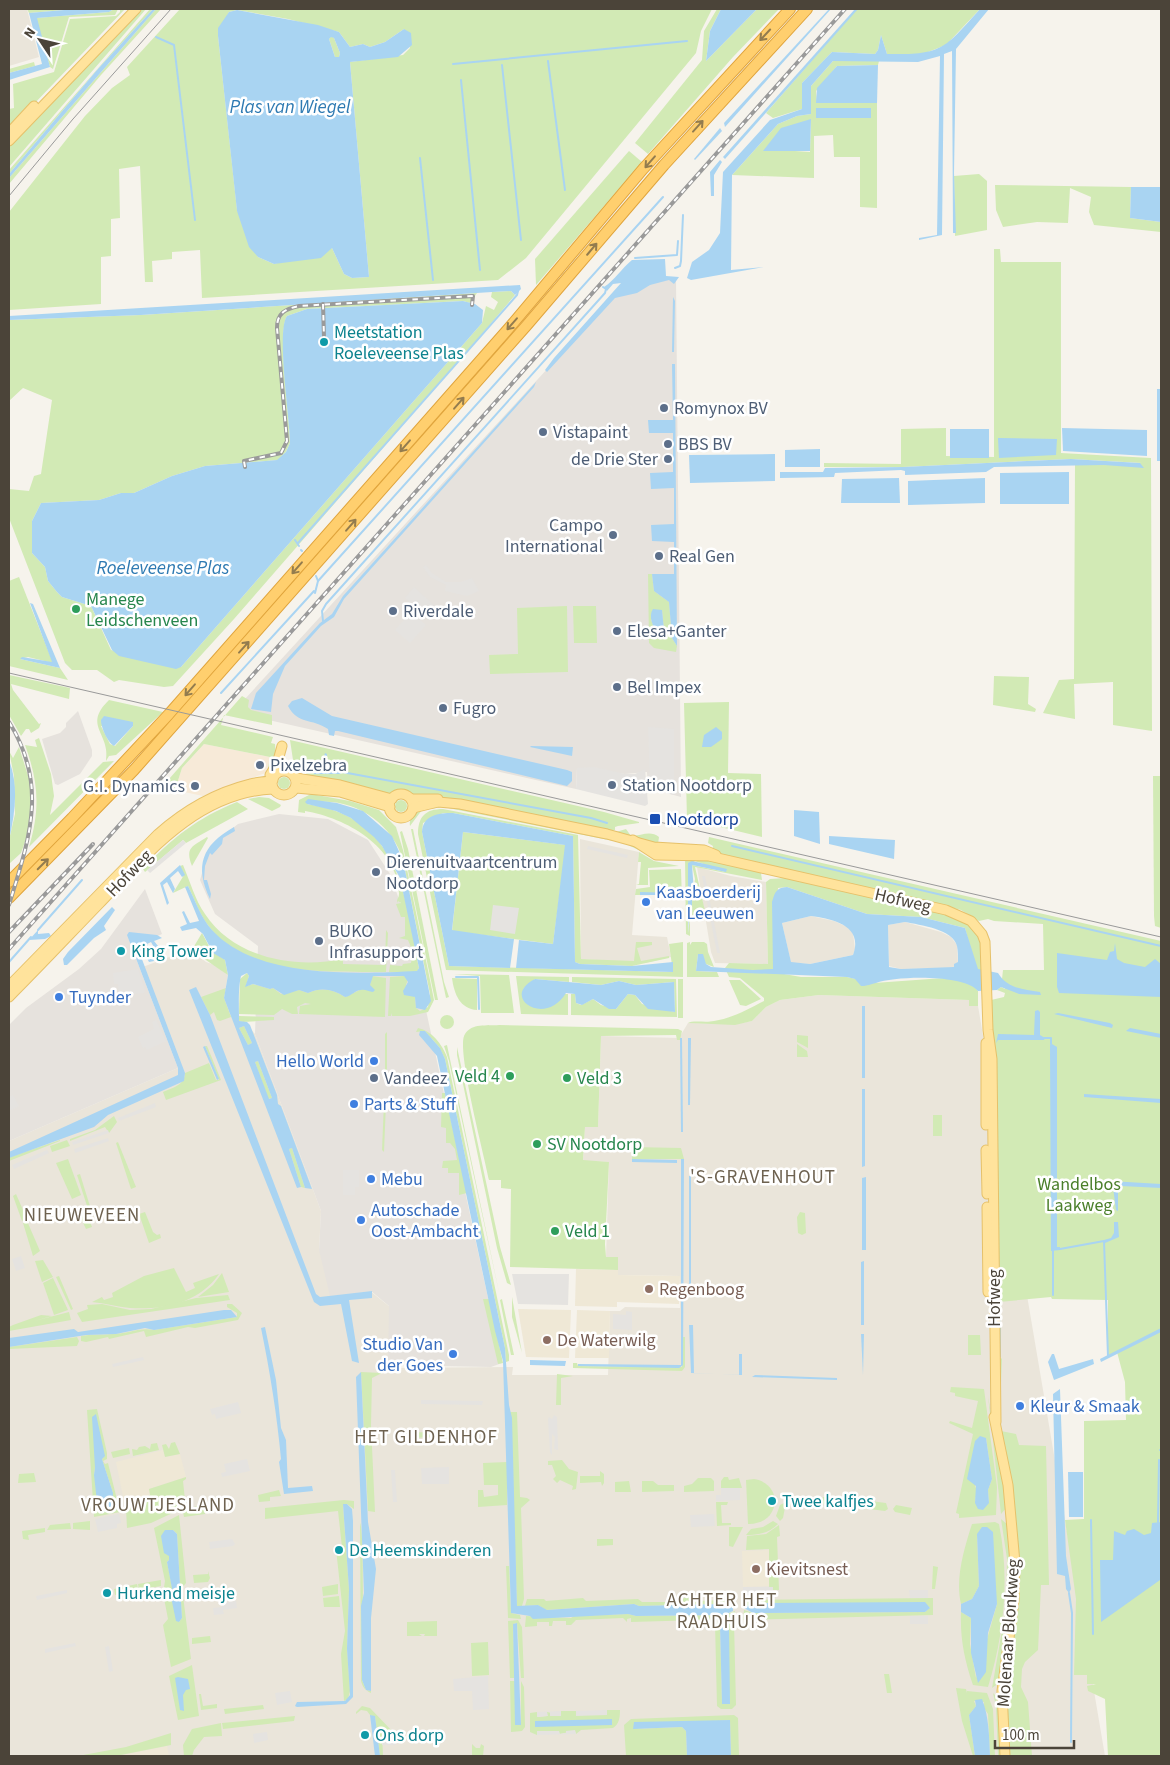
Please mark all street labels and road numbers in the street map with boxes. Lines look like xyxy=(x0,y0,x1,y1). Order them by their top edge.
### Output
street label: Hofweg xyxy=(100,844,158,903)
street label: Hofweg xyxy=(872,882,934,919)
street label: Hofweg xyxy=(982,1269,1007,1327)
street label: Molenaar Blonkweg xyxy=(991,1558,1026,1708)

